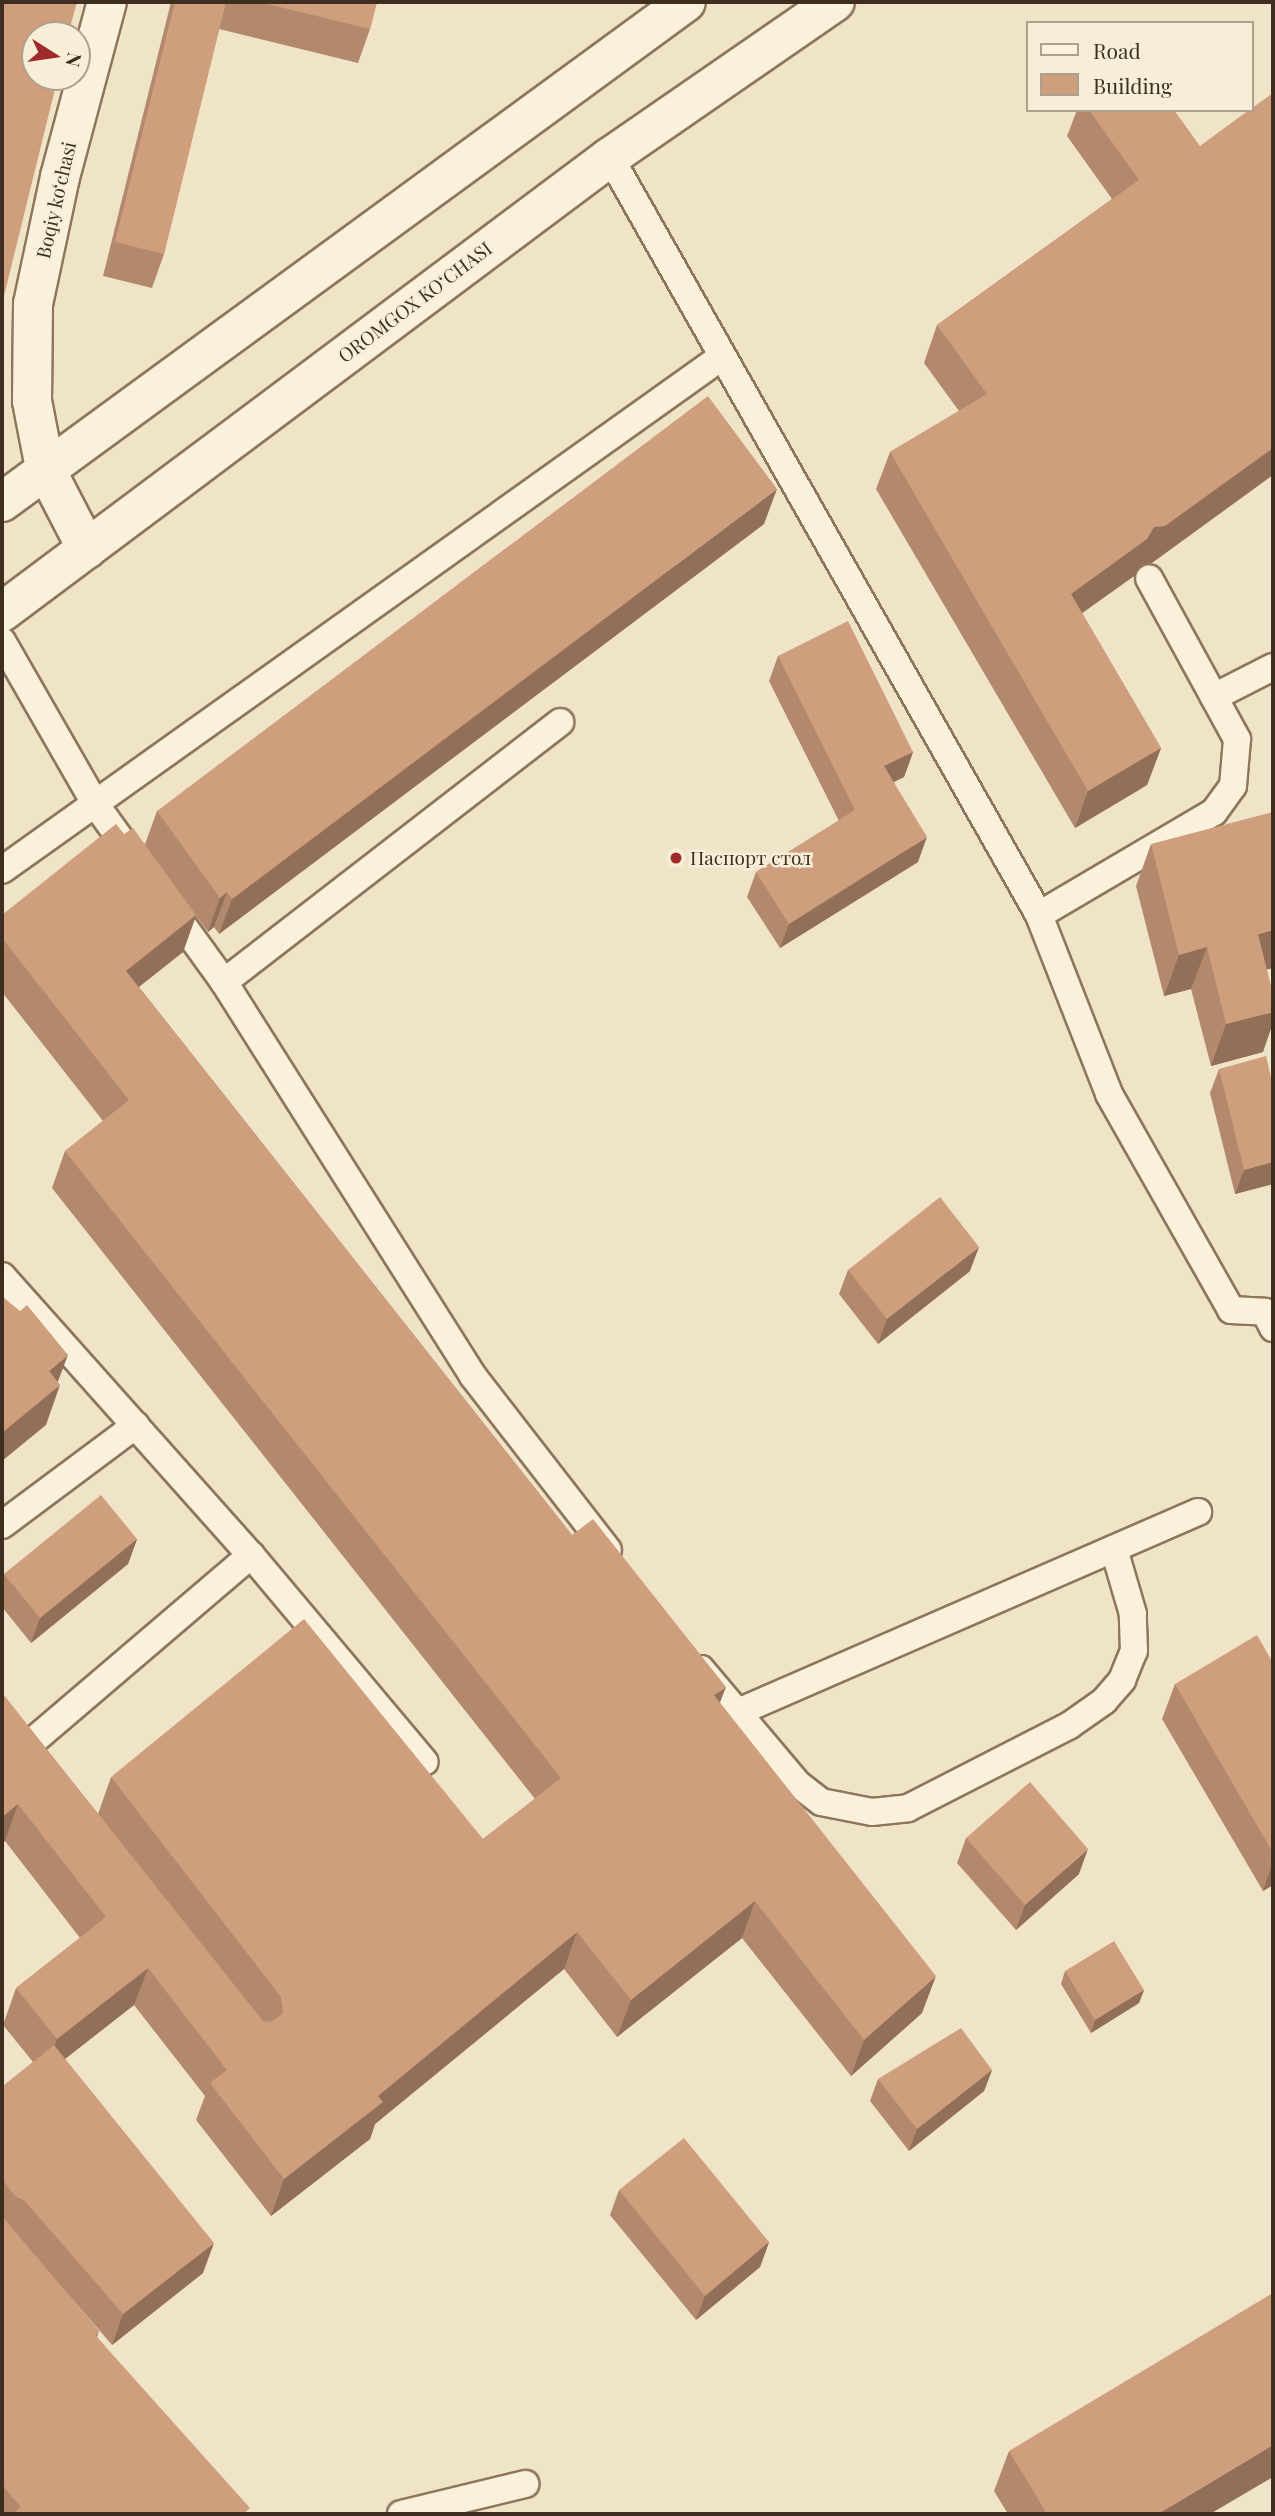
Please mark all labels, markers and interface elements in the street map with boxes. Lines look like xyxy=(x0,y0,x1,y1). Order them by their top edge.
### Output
north arrow xyxy=(21,21,91,91)
legend xyxy=(1026,21,1254,112)
text: Road xyxy=(1093,36,1141,64)
text: N xyxy=(60,51,89,69)
text: Building xyxy=(1093,71,1172,99)
street label: Boqiy koʻchasi xyxy=(31,139,81,261)
street label: OROMGOX KO‘CHASI xyxy=(334,237,496,367)
place label: Паспорт стол xyxy=(690,847,811,869)
marker: Паспорт стол xyxy=(668,850,684,866)

